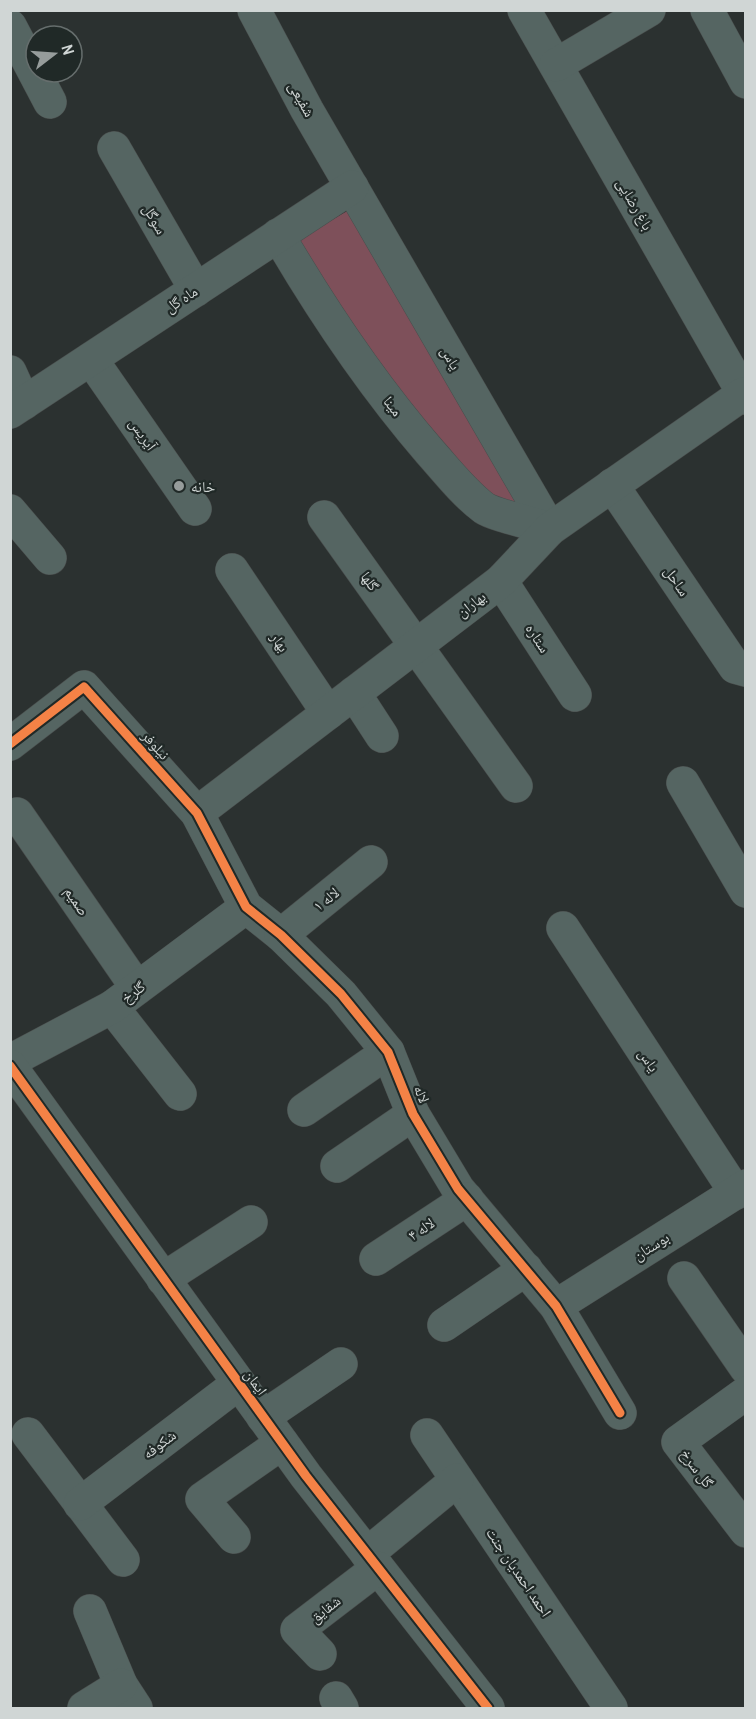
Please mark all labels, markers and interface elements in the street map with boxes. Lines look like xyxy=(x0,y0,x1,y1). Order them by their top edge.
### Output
north arrow xyxy=(24,24,84,84)
text: N xyxy=(56,42,80,57)
street label: شفیعی xyxy=(284,77,320,121)
street label: باغ رضایی xyxy=(612,174,658,234)
street label: سوگل xyxy=(138,200,172,238)
street label: ماه گل xyxy=(160,281,202,317)
street label: یاس xyxy=(436,342,466,374)
street label: مینا xyxy=(378,392,408,421)
street label: آیریس xyxy=(124,414,162,455)
place label: خانه xyxy=(191,476,216,497)
marker: خانه xyxy=(172,479,186,493)
street label: ساحل xyxy=(659,562,695,600)
street label: گلها xyxy=(356,567,384,595)
street label: بهاران xyxy=(452,586,490,622)
street label: ستاره xyxy=(521,619,555,657)
street label: بهار xyxy=(265,627,294,656)
street label: نیلوفر xyxy=(137,725,175,764)
street label: صمیم xyxy=(60,882,94,920)
street label: لاله ۱ xyxy=(309,882,343,916)
street label: گلرخ xyxy=(116,976,150,1008)
street label: یاس xyxy=(634,1044,665,1076)
street label: لاله xyxy=(409,1082,435,1106)
street label: لاله ۴ xyxy=(404,1212,438,1246)
street label: بوستان xyxy=(629,1227,673,1265)
street label: ایمان xyxy=(239,1365,273,1399)
street label: شکوفه xyxy=(138,1424,180,1463)
street label: گل سرخ xyxy=(675,1444,719,1492)
street label: احمد احمدیان جنت xyxy=(481,1523,557,1621)
street label: شقایق xyxy=(305,1590,345,1628)

